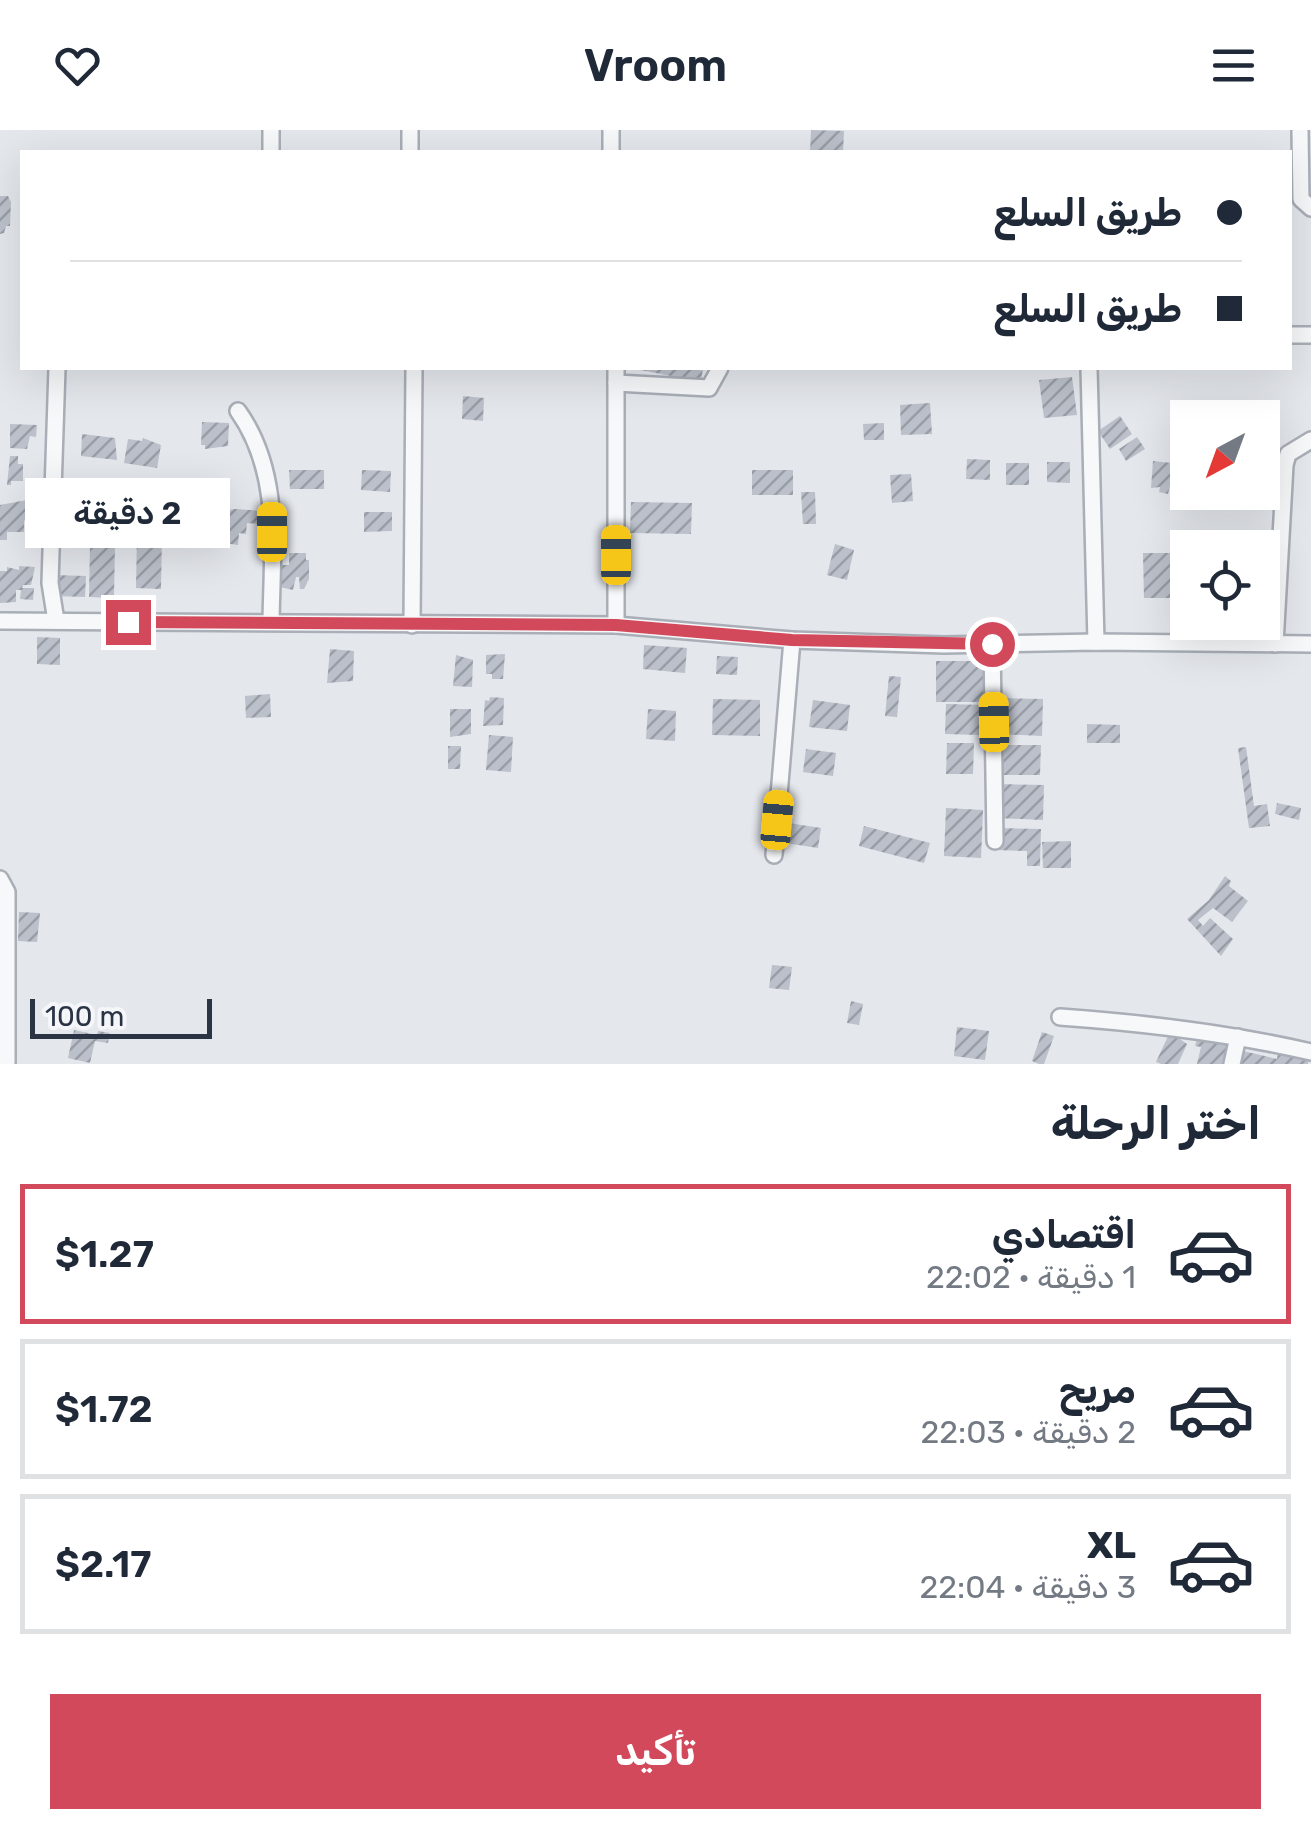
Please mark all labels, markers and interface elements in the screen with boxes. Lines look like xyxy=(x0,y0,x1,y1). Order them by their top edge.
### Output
icon: heart xyxy=(50,38,105,93)
icon: menu xyxy=(1206,38,1261,93)
text: Vroom xyxy=(584,39,727,92)
text: طريق السلع xyxy=(994,190,1182,236)
text: طريق السلع xyxy=(994,286,1182,332)
north arrow xyxy=(1170,400,1280,510)
map controls xyxy=(1170,400,1280,640)
callout: 2 دقيقة xyxy=(26,477,230,547)
text: 2 دقيقة xyxy=(73,494,182,532)
car xyxy=(257,502,287,562)
car xyxy=(601,525,631,585)
button: locate xyxy=(1170,530,1280,640)
route end xyxy=(106,600,151,645)
route start xyxy=(970,622,1015,667)
car xyxy=(978,692,1010,752)
car xyxy=(759,789,795,851)
scale bar xyxy=(30,994,212,1038)
text: 100 m xyxy=(45,1000,124,1033)
text: اختر الرحلة xyxy=(1051,1097,1261,1150)
icon: car xyxy=(1166,1209,1256,1299)
text: اقتصادي xyxy=(992,1212,1136,1258)
text: $1.27 xyxy=(55,1231,154,1277)
text: 1 دقيقة · 22:02 xyxy=(926,1258,1136,1296)
icon: car xyxy=(1166,1364,1256,1454)
text: مريح xyxy=(1059,1367,1136,1413)
text: $1.72 xyxy=(55,1386,153,1432)
text: 2 دقيقة · 22:03 xyxy=(920,1413,1136,1451)
icon: car xyxy=(1166,1519,1256,1609)
text: XL xyxy=(1087,1522,1136,1568)
text: $2.17 xyxy=(55,1541,151,1587)
text: 3 دقيقة · 22:04 xyxy=(919,1568,1136,1606)
button: تأكيد xyxy=(50,1694,1261,1809)

